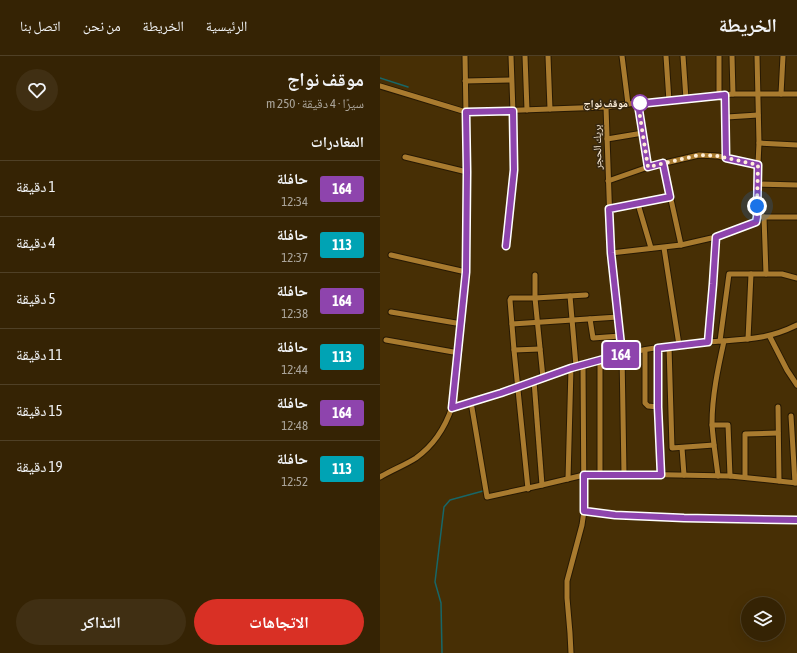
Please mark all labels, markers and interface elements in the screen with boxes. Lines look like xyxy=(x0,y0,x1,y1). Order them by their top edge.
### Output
text: الخريطة xyxy=(719,14,777,36)
text: اتصل بنا xyxy=(20,18,61,34)
text: من نحن xyxy=(83,18,121,34)
text: الخريطة xyxy=(143,18,184,34)
text: الرئيسية xyxy=(206,18,247,34)
text: موقف نواج xyxy=(287,68,364,90)
button: heart xyxy=(16,69,58,111)
marker: موقف نواج xyxy=(631,94,649,112)
text: سيرًا · 4 دقيقة · 250 m xyxy=(266,96,364,111)
place label: موقف نواج xyxy=(583,97,628,111)
street label: بريك الحجر xyxy=(591,124,604,171)
text: المغادرات xyxy=(311,133,364,150)
text: حافلة xyxy=(277,170,308,187)
text: 1 دقيقة xyxy=(16,178,56,195)
text: 164 xyxy=(332,181,352,197)
text: 12:34 xyxy=(281,194,308,209)
your location xyxy=(747,196,767,216)
text: حافلة xyxy=(277,226,308,243)
text: 4 دقيقة xyxy=(16,234,56,251)
text: 113 xyxy=(332,237,352,253)
text: 12:37 xyxy=(281,250,308,265)
text: حافلة xyxy=(277,282,308,299)
text: 5 دقيقة xyxy=(16,290,56,307)
text: 164 xyxy=(332,293,352,309)
text: 12:38 xyxy=(281,306,308,321)
text: حافلة xyxy=(277,338,308,355)
line badge: 164 xyxy=(598,342,644,368)
text: 11 دقيقة xyxy=(16,346,63,363)
text: 164 xyxy=(611,347,631,363)
text: 113 xyxy=(332,349,352,365)
text: 12:44 xyxy=(281,362,308,377)
text: حافلة xyxy=(277,394,308,411)
text: 15 دقيقة xyxy=(16,402,63,419)
text: 164 xyxy=(332,405,352,421)
text: 12:48 xyxy=(281,418,308,433)
text: حافلة xyxy=(277,450,308,467)
text: 19 دقيقة xyxy=(16,458,63,475)
text: 113 xyxy=(332,461,352,477)
text: 12:52 xyxy=(281,474,308,489)
map controls xyxy=(741,597,785,641)
button: layers xyxy=(741,597,785,641)
button: التذاكر xyxy=(16,599,186,645)
button: الاتجاهات xyxy=(194,599,364,645)

